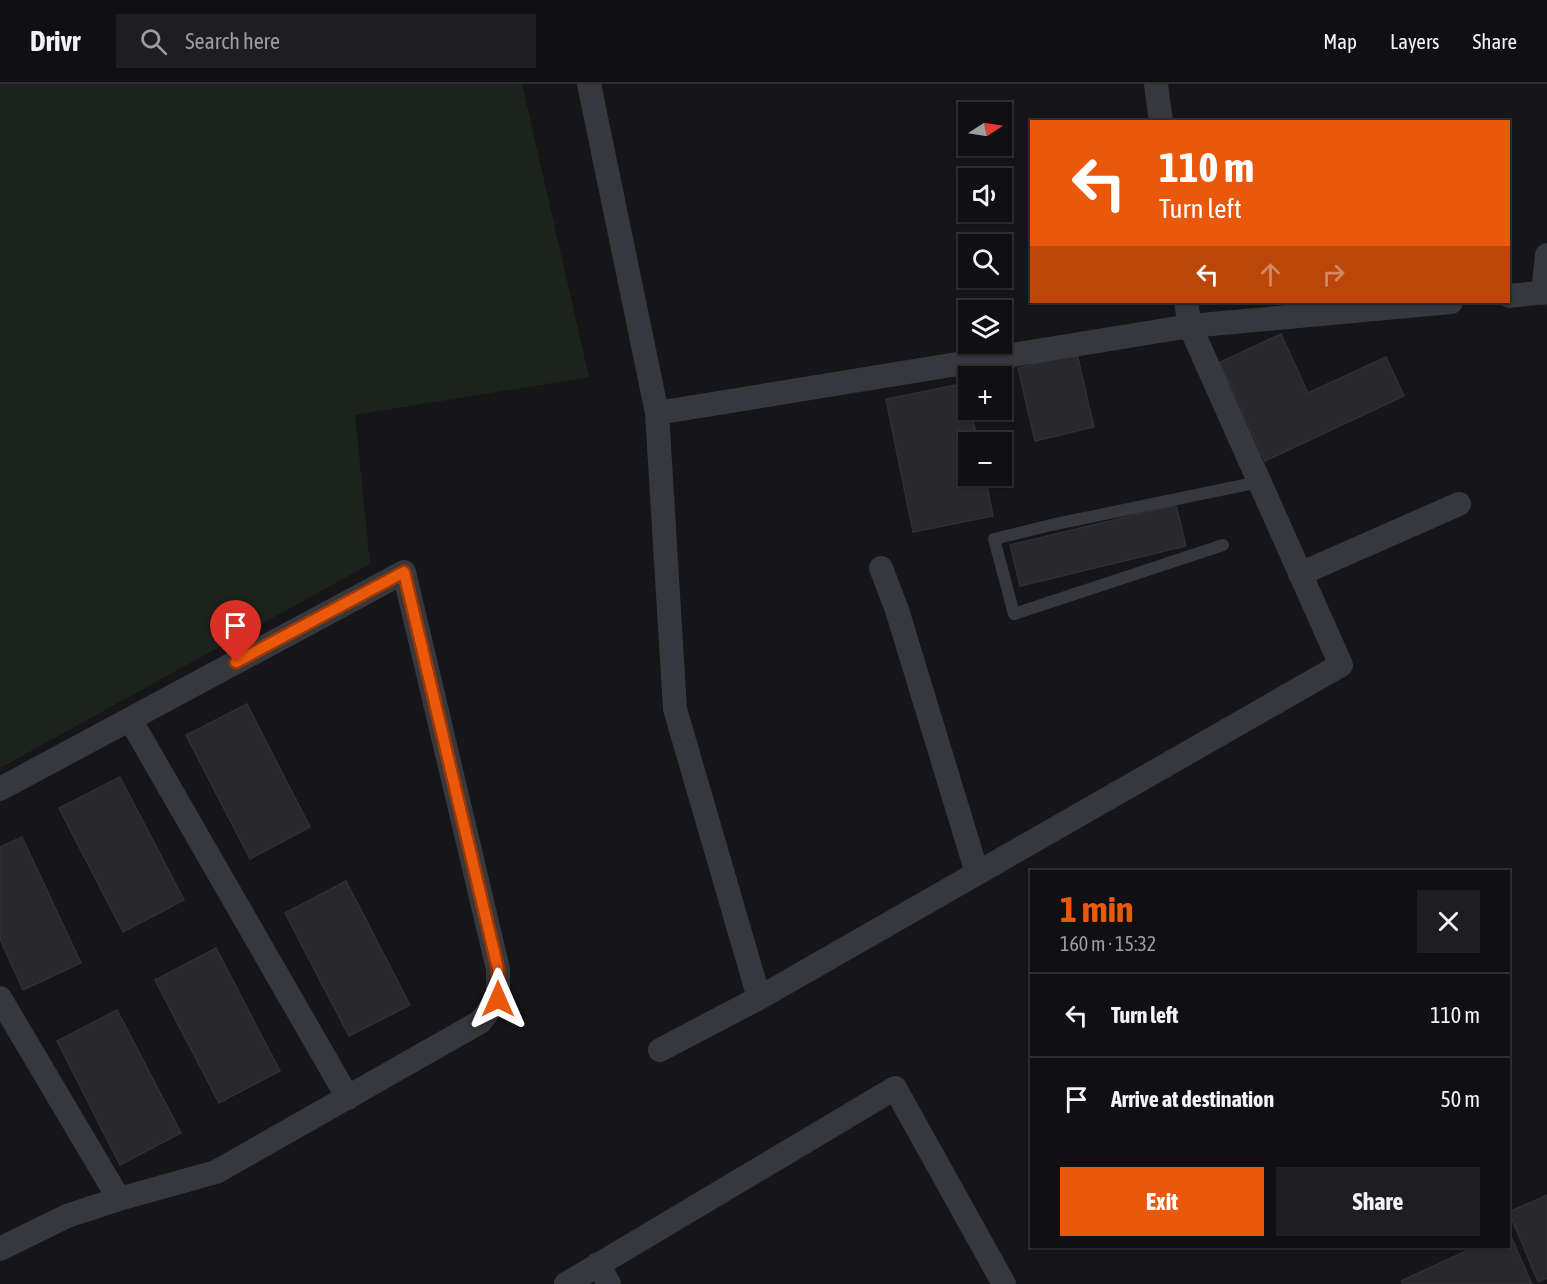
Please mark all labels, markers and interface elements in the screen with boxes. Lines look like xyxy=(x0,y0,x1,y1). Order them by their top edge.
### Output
search box xyxy=(116,14,536,68)
text: Drivr xyxy=(30,25,80,57)
icon: search xyxy=(137,25,170,58)
text: Search here xyxy=(185,28,280,54)
text: Map xyxy=(1323,29,1357,53)
text: Layers xyxy=(1390,29,1440,53)
text: Share xyxy=(1473,29,1517,53)
north arrow xyxy=(958,102,1012,156)
map controls xyxy=(958,102,1012,486)
text: 110 m xyxy=(1159,143,1254,191)
icon: left xyxy=(1060,144,1138,222)
button: sound xyxy=(958,168,1012,222)
text: Turn left xyxy=(1159,193,1242,224)
button: search xyxy=(958,234,1012,288)
icon: left xyxy=(1191,258,1224,291)
icon: ahead xyxy=(1254,258,1287,291)
icon: right xyxy=(1317,258,1350,291)
button: layers xyxy=(958,300,1012,354)
button: + xyxy=(958,366,1012,420)
button: − xyxy=(958,432,1012,486)
pin xyxy=(210,600,261,662)
icon: arrive xyxy=(219,609,252,642)
text: 1 min xyxy=(1060,888,1134,930)
button: close xyxy=(1417,890,1480,953)
text: 160 m · 15:32 xyxy=(1060,932,1156,955)
position arrow xyxy=(466,967,530,1031)
icon: left xyxy=(1060,999,1093,1032)
text: Turn left xyxy=(1111,1002,1178,1028)
text: 110 m xyxy=(1430,1002,1480,1028)
icon: arrive xyxy=(1060,1083,1093,1116)
text: Arrive at destination xyxy=(1111,1086,1274,1112)
text: 50 m xyxy=(1440,1086,1480,1112)
button: Exit xyxy=(1060,1167,1264,1236)
button: Share xyxy=(1276,1167,1480,1236)

